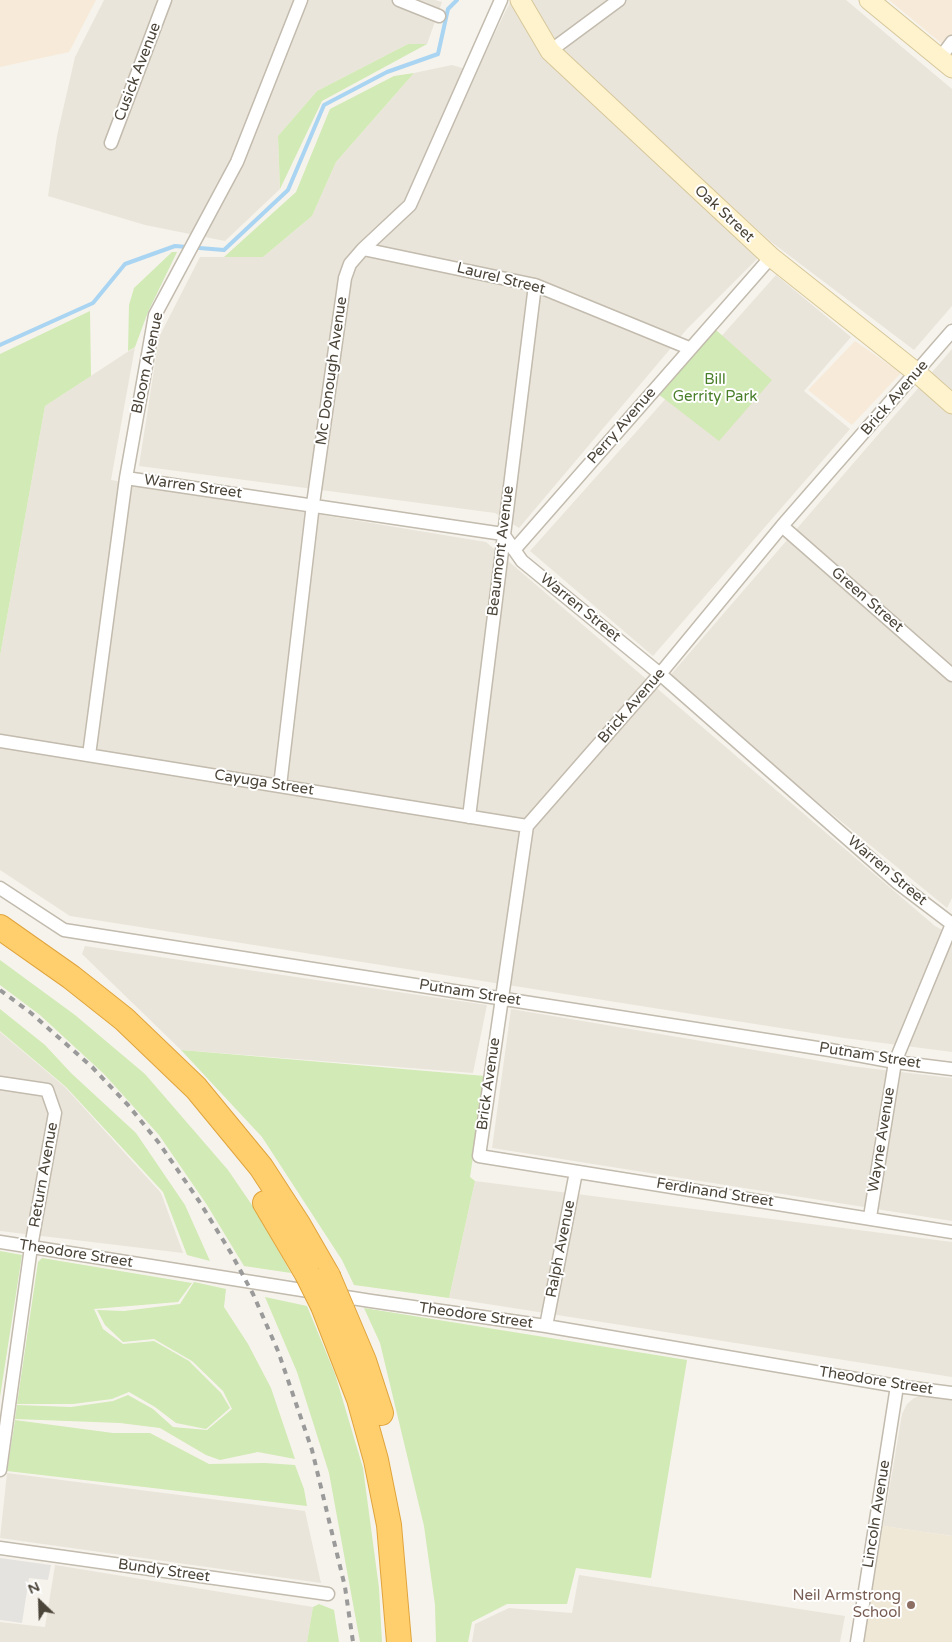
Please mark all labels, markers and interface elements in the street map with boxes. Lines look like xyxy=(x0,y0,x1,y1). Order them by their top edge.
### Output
street label: Cusick Avenue xyxy=(111,20,165,124)
street label: Oak Street xyxy=(690,182,758,246)
street label: Laurel Street xyxy=(455,259,547,299)
street label: Mc Donough Avenue xyxy=(313,296,351,446)
street label: Bloom Avenue xyxy=(128,310,168,416)
street label: Brick Avenue xyxy=(858,357,932,439)
park label: Bill Gerrity Park xyxy=(673,371,757,406)
street label: Perry Avenue xyxy=(584,384,660,468)
street label: Warren Street xyxy=(143,471,243,503)
street label: Beaumont Avenue xyxy=(484,485,518,617)
street label: Green Street xyxy=(827,564,907,636)
street label: Warren Street xyxy=(536,570,624,646)
street label: Brick Avenue xyxy=(595,665,669,747)
street label: Cayuga Street xyxy=(213,766,315,800)
street label: Warren Street xyxy=(843,832,931,910)
street label: Putnam Street xyxy=(418,976,522,1010)
street label: Brick Avenue xyxy=(474,1036,504,1132)
street label: Putnam Street xyxy=(818,1039,922,1073)
street label: Wayne Avenue xyxy=(865,1086,899,1194)
street label: Return Avenue xyxy=(26,1121,62,1229)
street label: Ferdinand Street xyxy=(655,1175,775,1211)
street label: Ralph Avenue xyxy=(543,1199,579,1299)
street label: Theodore Street xyxy=(18,1236,134,1272)
street label: Theodore Street xyxy=(418,1299,534,1333)
street label: Theodore Street xyxy=(818,1363,934,1399)
street label: Lincoln Avenue xyxy=(860,1459,894,1569)
street label: Bundy Street xyxy=(117,1556,211,1586)
north arrow xyxy=(15,1577,65,1627)
text: N xyxy=(25,1578,42,1598)
place label: Neil Armstrong School xyxy=(793,1587,901,1622)
marker: Neil Armstrong School xyxy=(905,1599,917,1611)

